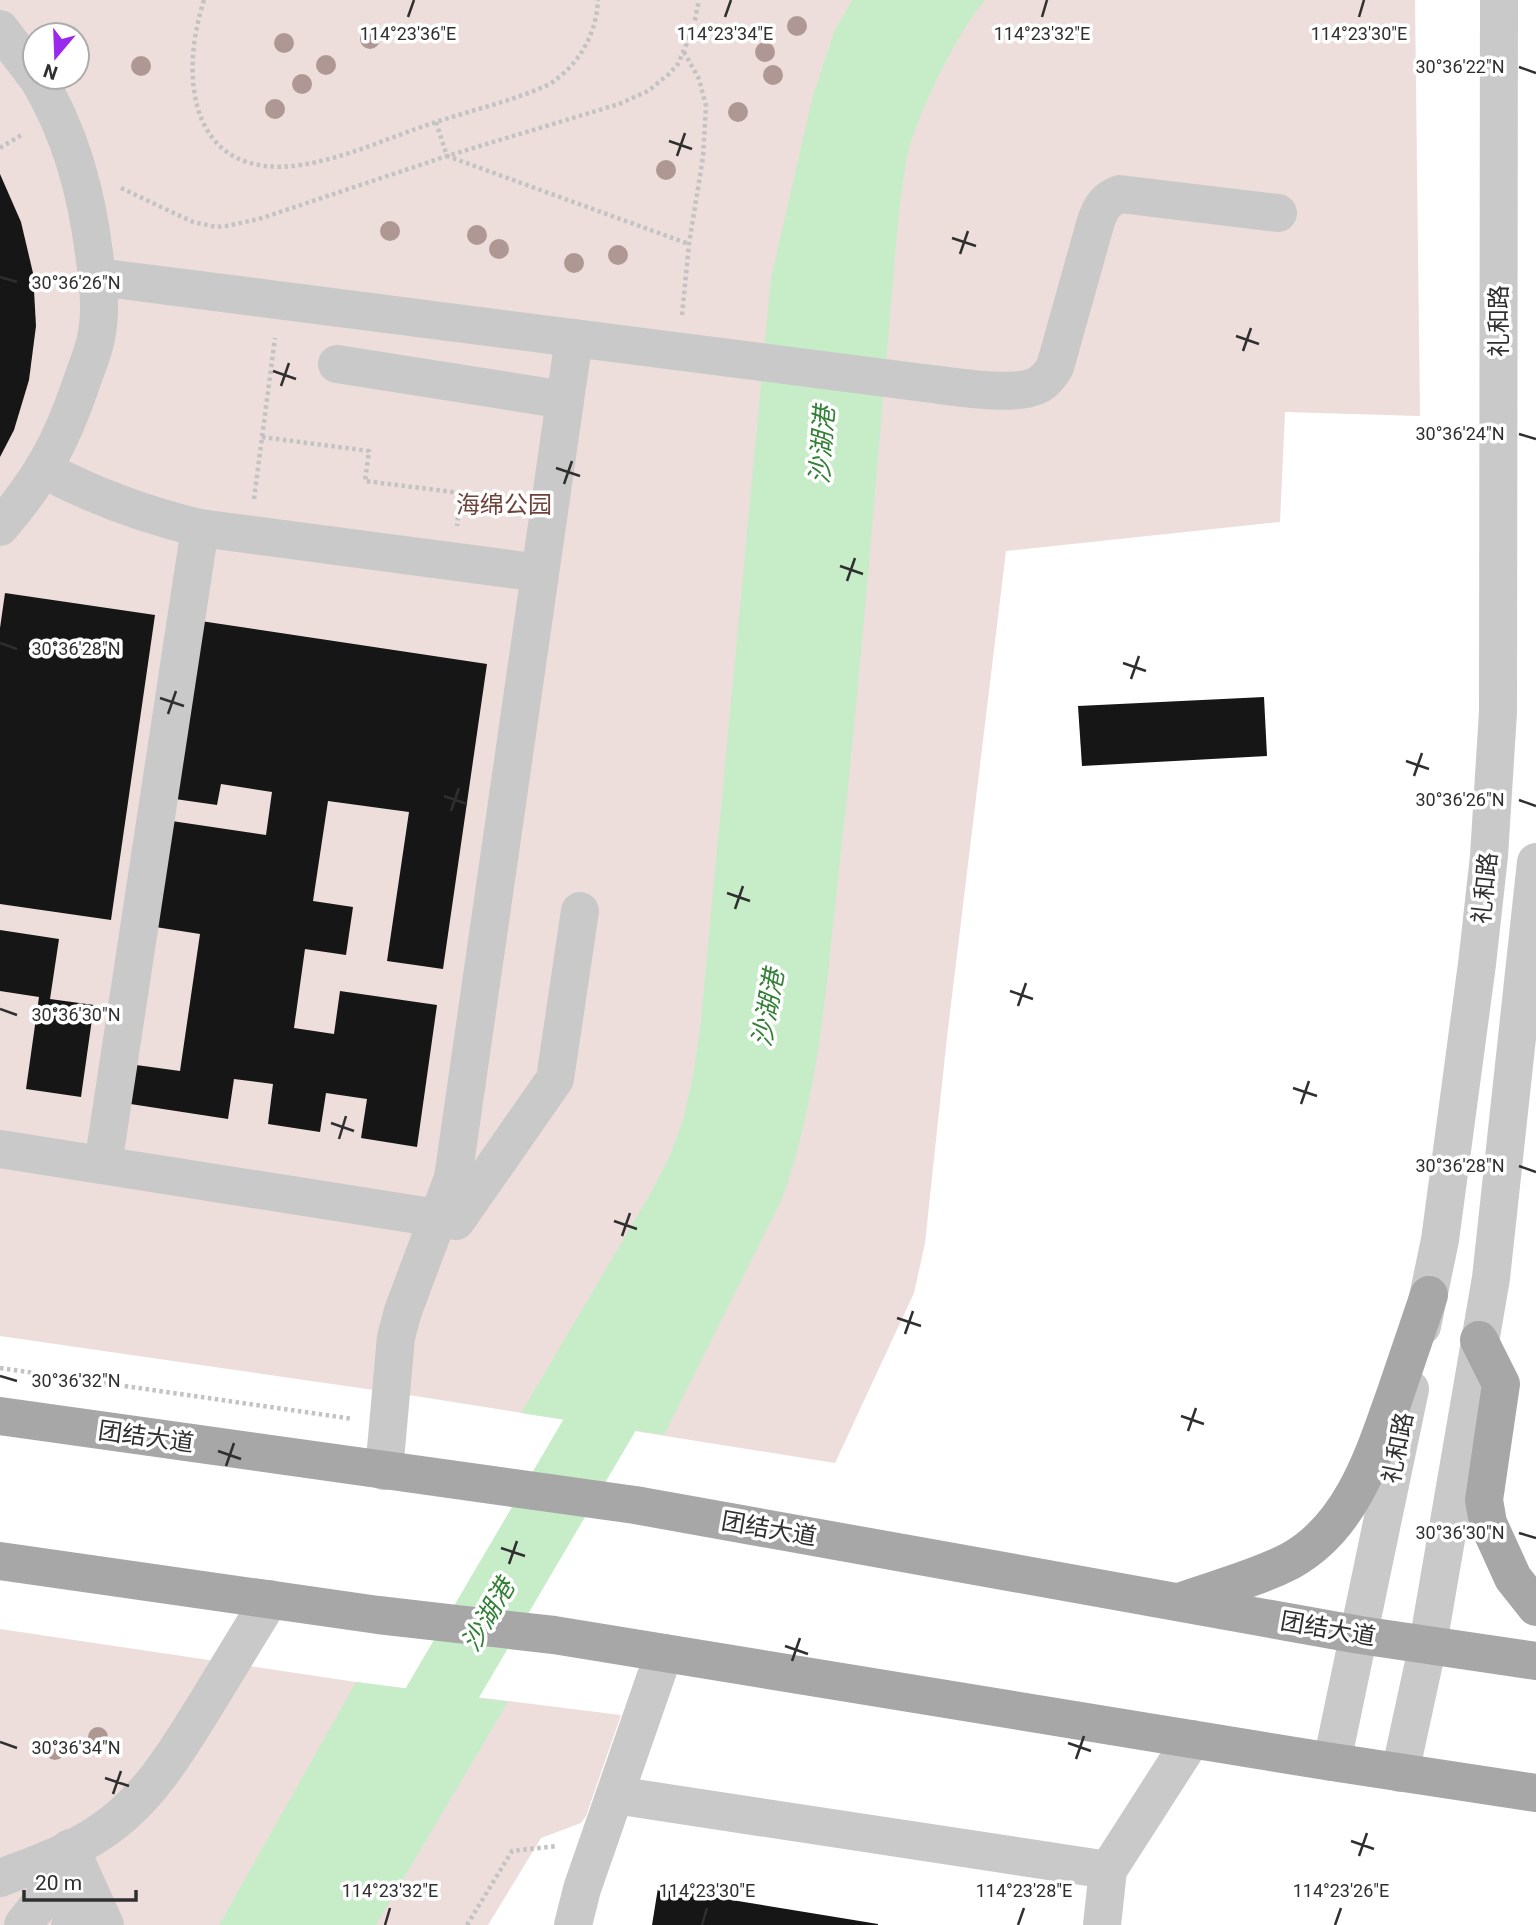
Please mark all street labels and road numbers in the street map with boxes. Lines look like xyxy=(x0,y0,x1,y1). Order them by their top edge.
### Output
street label: 礼和路 xyxy=(1485,285,1513,357)
street label: 礼和路 xyxy=(1467,851,1503,925)
street label: 礼和路 xyxy=(1377,1410,1419,1486)
street label: 团结大道 xyxy=(97,1416,195,1458)
street label: 团结大道 xyxy=(719,1507,819,1551)
street label: 团结大道 xyxy=(1278,1607,1378,1651)

